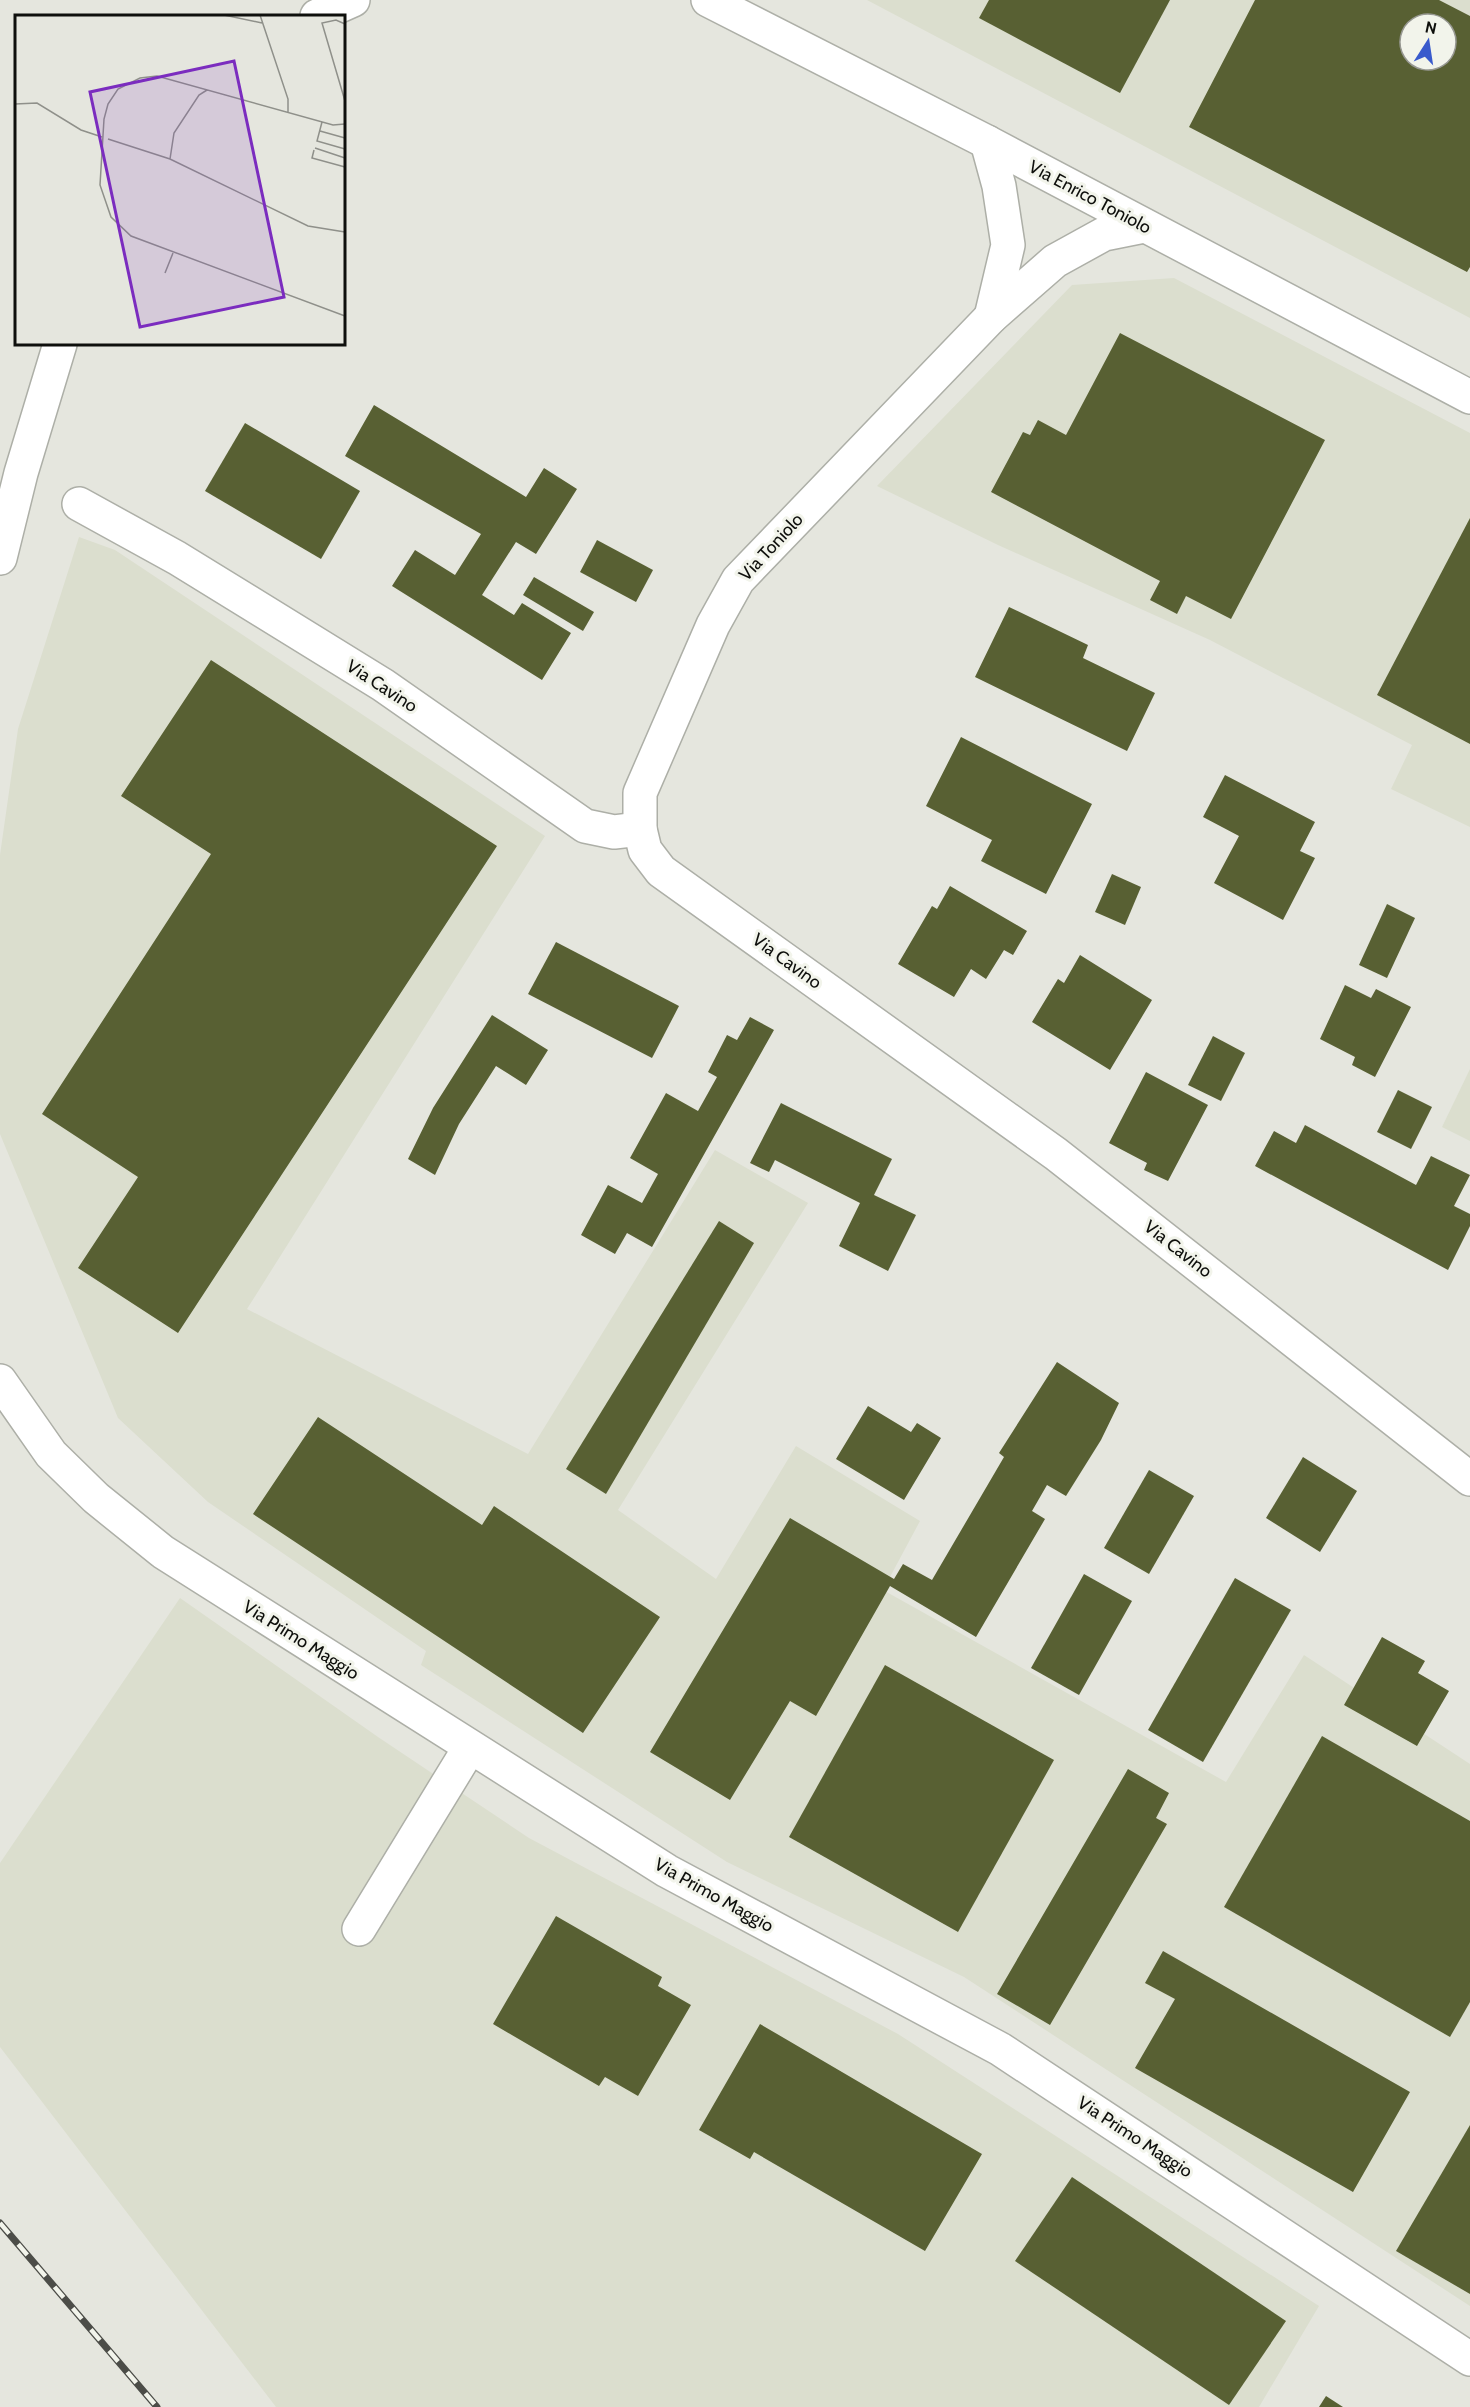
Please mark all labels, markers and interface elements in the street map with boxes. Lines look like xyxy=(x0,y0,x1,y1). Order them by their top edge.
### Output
north arrow xyxy=(1398,12,1458,72)
inset map xyxy=(15,15,345,345)
text: N xyxy=(1424,17,1439,38)
street label: Via Enrico Toniolo xyxy=(1025,155,1155,239)
street label: Via Toniolo xyxy=(734,509,808,585)
street label: Via Cavino xyxy=(342,655,422,717)
street label: Via Cavino xyxy=(748,928,826,994)
street label: Via Cavino xyxy=(1140,1216,1216,1282)
street label: Via Primo Maggio xyxy=(239,1595,363,1685)
street label: Via Primo Maggio xyxy=(651,1853,777,1937)
street label: Via Primo Maggio xyxy=(1073,2092,1197,2182)

